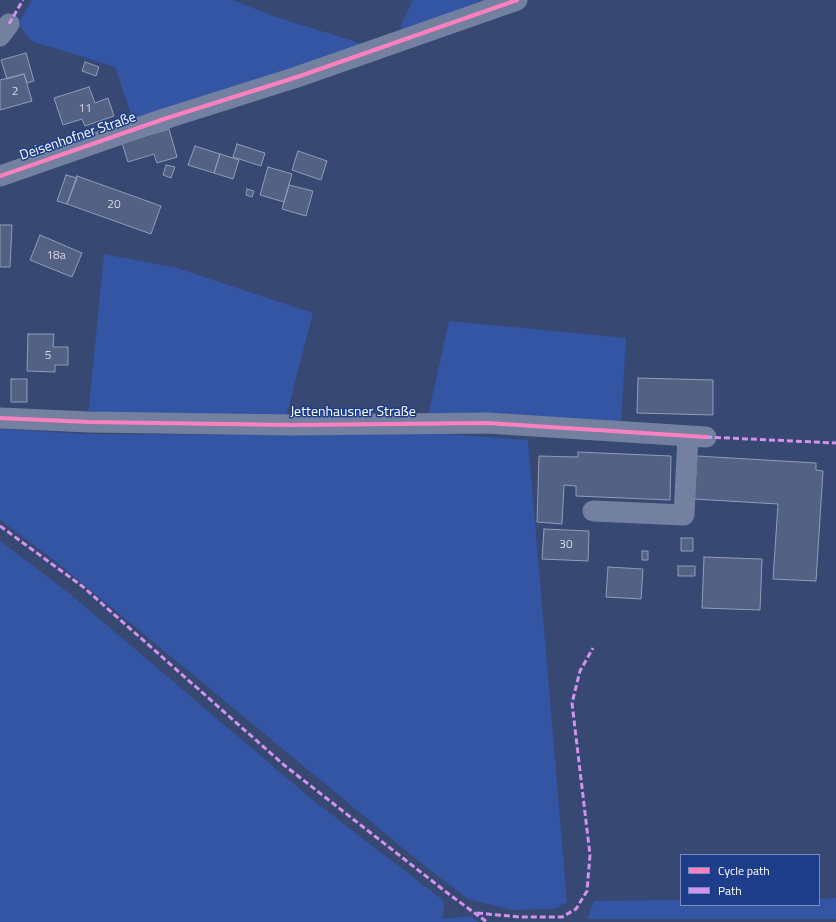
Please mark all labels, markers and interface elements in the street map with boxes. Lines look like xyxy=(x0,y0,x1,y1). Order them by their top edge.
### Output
house number: 2 xyxy=(12,85,18,99)
house number: 11 xyxy=(78,102,92,116)
street label: Deisenhofner Straße xyxy=(18,109,138,165)
house number: 20 xyxy=(107,198,121,212)
house number: 18a xyxy=(46,249,66,263)
house number: 5 xyxy=(45,349,51,363)
street label: Jettenhausner Straße xyxy=(290,405,416,421)
house number: 30 xyxy=(559,538,573,552)
legend xyxy=(680,854,820,906)
text: Cycle path xyxy=(718,861,770,880)
text: Path xyxy=(718,881,742,900)

